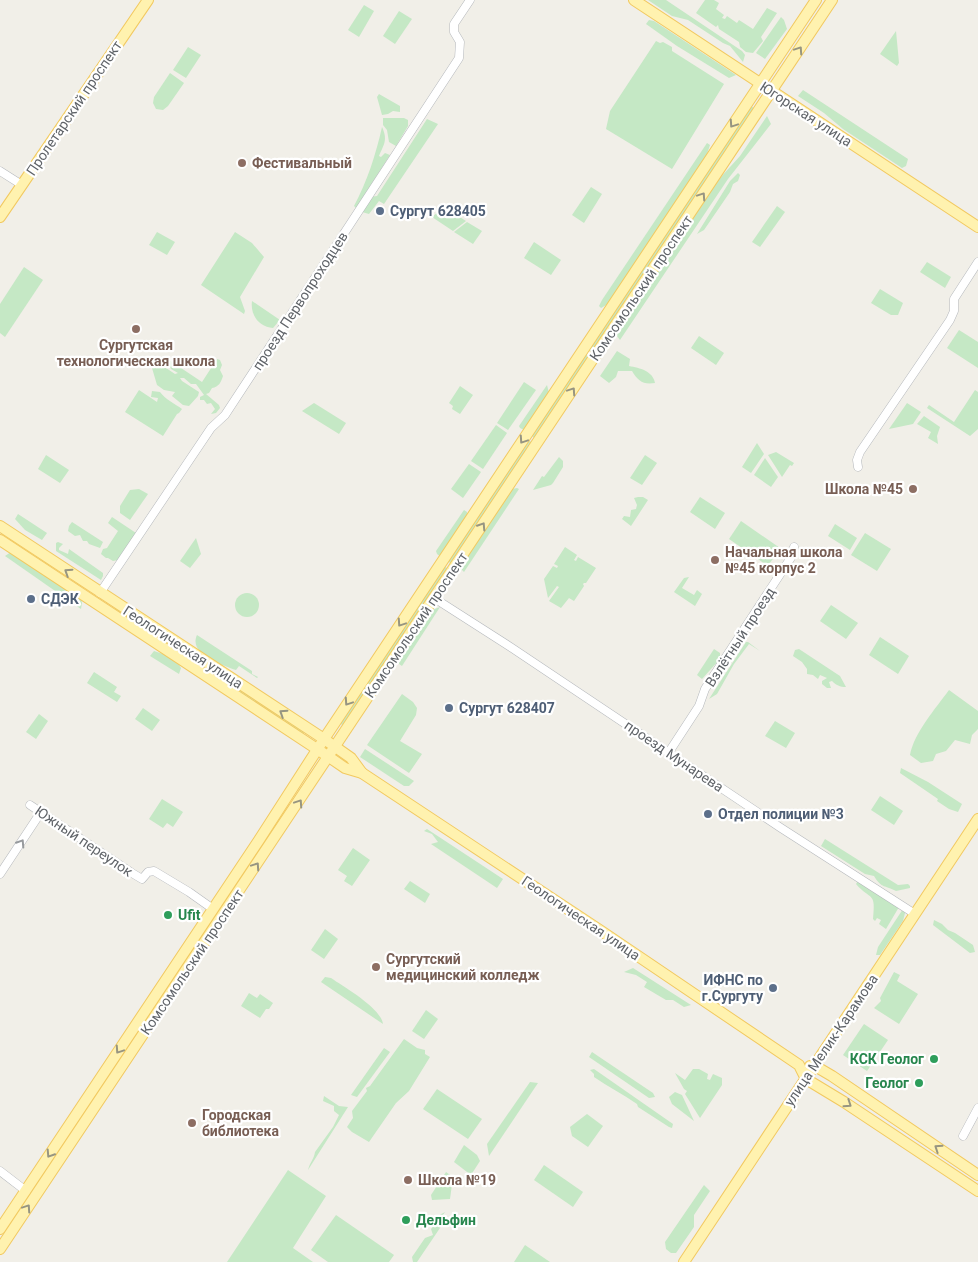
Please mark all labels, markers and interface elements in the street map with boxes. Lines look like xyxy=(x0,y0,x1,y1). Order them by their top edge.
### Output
street label: Пролетарский проспект xyxy=(23,37,125,178)
one-way arrow xyxy=(792,47,802,56)
street label: Югорская улица xyxy=(757,78,855,150)
one-way arrow xyxy=(730,119,740,128)
place label: Фестивальный xyxy=(252,155,352,171)
marker: Фестивальный xyxy=(236,157,248,169)
one-way arrow xyxy=(696,192,705,201)
place label: Сургут 628405 xyxy=(390,203,486,219)
marker: Сургут 628405 xyxy=(374,205,386,217)
street label: Комсомольский проспект xyxy=(586,212,696,364)
street label: проезд Первопроходцев xyxy=(249,229,351,373)
marker: Сургутская технологическая школа xyxy=(130,323,142,335)
place label: Сургутская технологическая школа xyxy=(57,337,216,369)
one-way arrow xyxy=(566,387,576,396)
one-way arrow xyxy=(520,434,529,444)
place label: Школа №45 xyxy=(825,481,903,497)
marker: Школа №45 xyxy=(907,483,919,495)
one-way arrow xyxy=(476,522,485,532)
place label: Начальная школа №45 корпус 2 xyxy=(725,544,843,576)
street label: Комсомольский проспект xyxy=(361,549,471,701)
marker: Начальная школа №45 корпус 2 xyxy=(709,554,721,566)
one-way arrow xyxy=(65,569,74,579)
street label: Взлётный проезд xyxy=(702,584,778,690)
place label: СДЭК xyxy=(41,591,80,607)
marker: СДЭК xyxy=(25,593,37,605)
street label: Геологическая улица xyxy=(120,602,246,692)
one-way arrow xyxy=(398,617,407,627)
one-way arrow xyxy=(345,697,355,706)
place label: Сургут 628407 xyxy=(459,700,555,716)
marker: Сургут 628407 xyxy=(443,702,455,714)
one-way arrow xyxy=(279,709,288,719)
street label: проезд Мунарева xyxy=(622,717,726,795)
one-way arrow xyxy=(292,799,302,808)
street label: Южный переулок xyxy=(32,802,136,880)
place label: Отдел полиции №3 xyxy=(718,806,844,822)
marker: Отдел полиции №3 xyxy=(702,808,714,820)
one-way arrow xyxy=(14,840,24,849)
one-way arrow xyxy=(250,862,259,871)
street label: Геологическая улица xyxy=(519,873,643,963)
street label: Комсомольский проспект xyxy=(137,886,247,1038)
place label: Ufit xyxy=(178,907,201,923)
marker: Ufit xyxy=(162,909,174,921)
place label: Сургутский медицинский колледж xyxy=(386,951,539,983)
marker: Сургутский медицинский колледж xyxy=(370,961,382,973)
street label: улица Мелик-Карамова xyxy=(781,971,881,1109)
place label: ИФНС по г.Сургуту xyxy=(702,972,764,1004)
marker: ИФНС по г.Сургуту xyxy=(767,982,779,994)
one-way arrow xyxy=(116,1044,125,1053)
place label: КСК Геолог xyxy=(850,1051,924,1067)
marker: КСК Геолог xyxy=(928,1053,940,1065)
place label: Геолог xyxy=(865,1075,909,1091)
marker: Геолог xyxy=(913,1077,925,1089)
one-way arrow xyxy=(843,1098,852,1108)
place label: Городская библиотека xyxy=(202,1107,279,1139)
marker: Городская библиотека xyxy=(186,1117,198,1129)
one-way arrow xyxy=(934,1145,943,1154)
one-way arrow xyxy=(47,1149,56,1158)
place label: Школа №19 xyxy=(418,1172,496,1188)
marker: Школа №19 xyxy=(402,1174,414,1186)
one-way arrow xyxy=(21,1205,30,1214)
place label: Дельфин xyxy=(416,1212,476,1228)
marker: Дельфин xyxy=(400,1214,412,1226)

